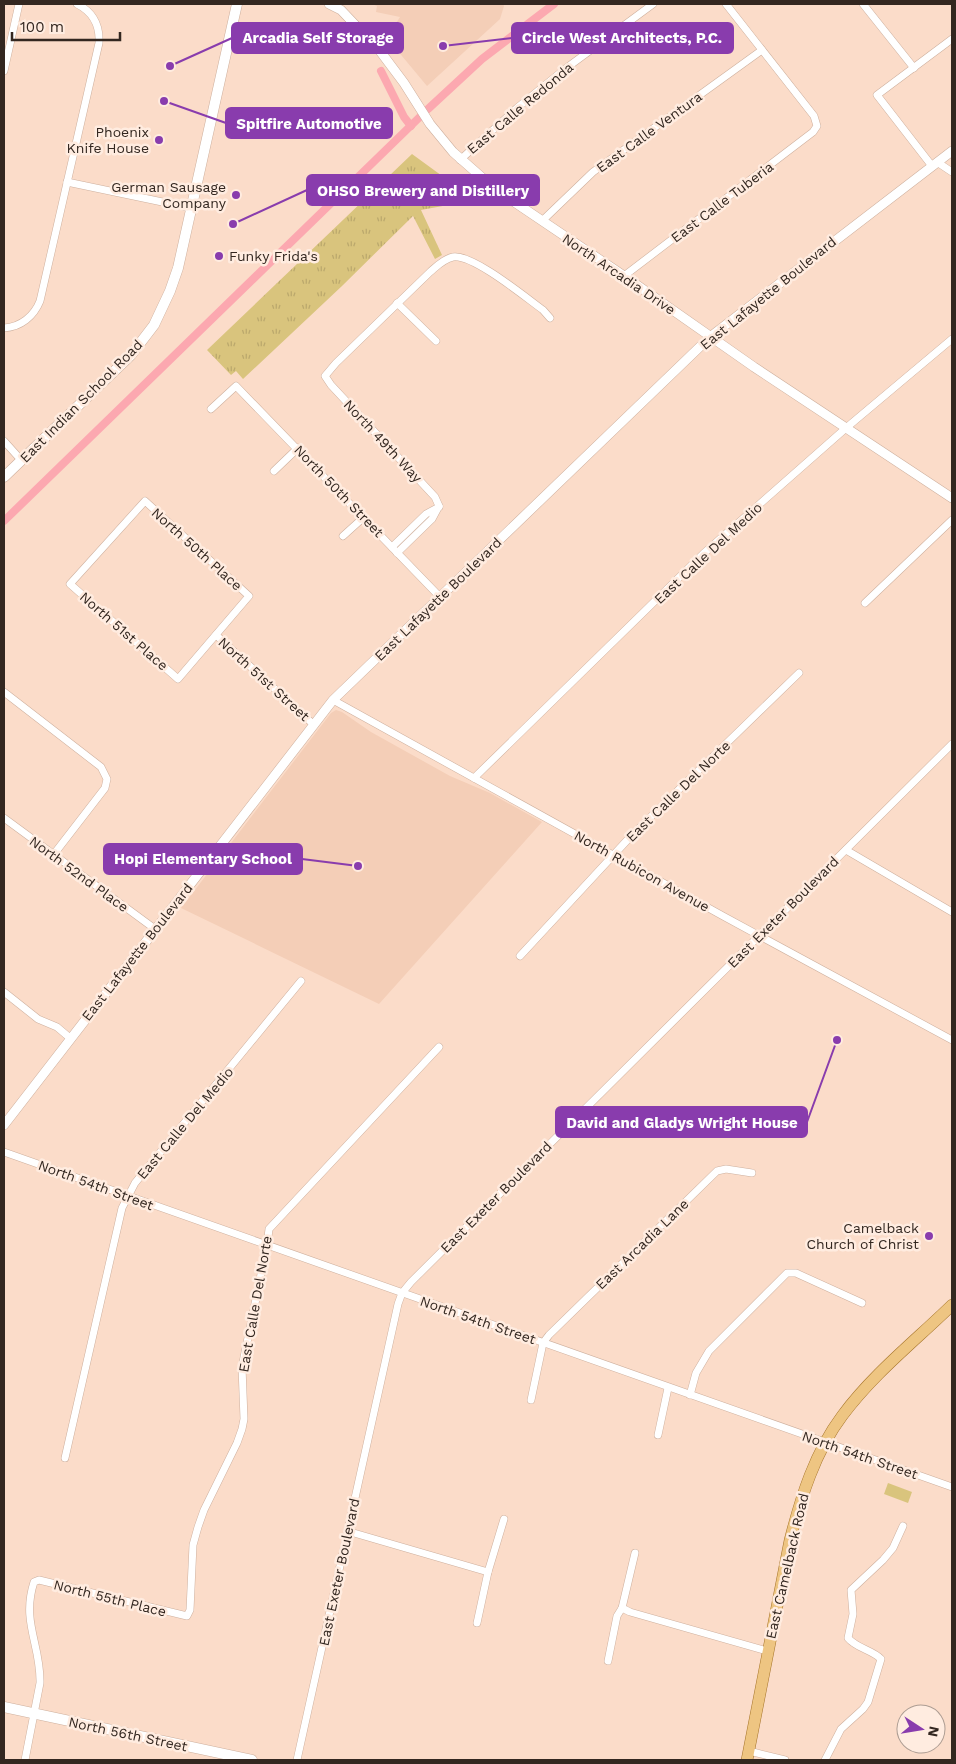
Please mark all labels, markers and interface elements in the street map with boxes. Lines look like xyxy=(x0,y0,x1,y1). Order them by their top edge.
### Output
scale bar xyxy=(12,10,120,42)
text: 100 m xyxy=(20,18,64,36)
callout: Arcadia Self Storage xyxy=(232,23,403,53)
callout: Circle West Architects, P.C. xyxy=(512,23,733,53)
text: Arcadia Self Storage xyxy=(242,29,394,47)
text: Circle West Architects, P.C. xyxy=(522,29,722,47)
street label: East Calle Redonda xyxy=(464,59,576,157)
street label: East Calle Ventura xyxy=(593,88,705,176)
callout: Spitfire Automotive xyxy=(226,108,392,138)
text: Spitfire Automotive xyxy=(236,115,382,133)
place label: Phoenix Knife House xyxy=(67,124,149,156)
marker: Phoenix Knife House xyxy=(153,134,165,146)
street label: East Calle Tuberia xyxy=(668,158,776,246)
callout: OHSO Brewery and Distillery xyxy=(307,175,539,205)
place label: German Sausage Company xyxy=(111,179,227,211)
text: OHSO Brewery and Distillery xyxy=(317,182,530,200)
marker: German Sausage Company xyxy=(230,189,242,201)
street label: North Arcadia Drive xyxy=(559,230,679,318)
street label: East Lafayette Boulevard xyxy=(697,233,839,353)
place label: Funky Frida's xyxy=(229,248,318,264)
marker: Funky Frida's xyxy=(213,250,225,262)
street label: East Indian School Road xyxy=(16,336,146,466)
street label: North 49th Way xyxy=(341,396,426,486)
street label: North 50th Street xyxy=(291,442,387,540)
street label: East Calle Del Medio xyxy=(651,499,765,607)
street label: North 50th Place xyxy=(149,504,245,594)
street label: East Lafayette Boulevard xyxy=(371,534,505,664)
street label: North 51st Place xyxy=(77,588,171,674)
street label: North 51st Street xyxy=(215,634,313,724)
street label: East Calle Del Norte xyxy=(623,737,733,845)
street label: North Rubicon Avenue xyxy=(572,827,712,915)
street label: North 52nd Place xyxy=(26,833,132,915)
callout: Hopi Elementary School xyxy=(104,844,302,874)
text: Hopi Elementary School xyxy=(114,850,292,868)
street label: East Exeter Boulevard xyxy=(724,853,842,971)
street label: East Lafayette Boulevard xyxy=(78,880,196,1024)
street label: East Calle Del Medio xyxy=(133,1064,237,1182)
callout: David and Gladys Wright House xyxy=(556,1107,807,1137)
text: David and Gladys Wright House xyxy=(566,1114,798,1132)
street label: East Exeter Boulevard xyxy=(437,1138,555,1256)
street label: North 54th Street xyxy=(36,1157,156,1213)
street label: East Arcadia Lane xyxy=(592,1196,692,1292)
place label: Camelback Church of Christ xyxy=(806,1220,919,1252)
marker: Camelback Church of Christ xyxy=(923,1230,935,1242)
street label: East Calle Del Norte xyxy=(235,1234,275,1374)
street label: North 54th Street xyxy=(418,1293,538,1347)
street label: North 54th Street xyxy=(800,1428,920,1482)
street label: East Camelback Road xyxy=(762,1491,812,1641)
street label: East Exeter Boulevard xyxy=(316,1497,362,1647)
street label: North 55th Place xyxy=(52,1576,168,1620)
north arrow xyxy=(896,1704,946,1754)
street label: North 56th Street xyxy=(67,1714,189,1754)
text: N xyxy=(925,1725,943,1738)

